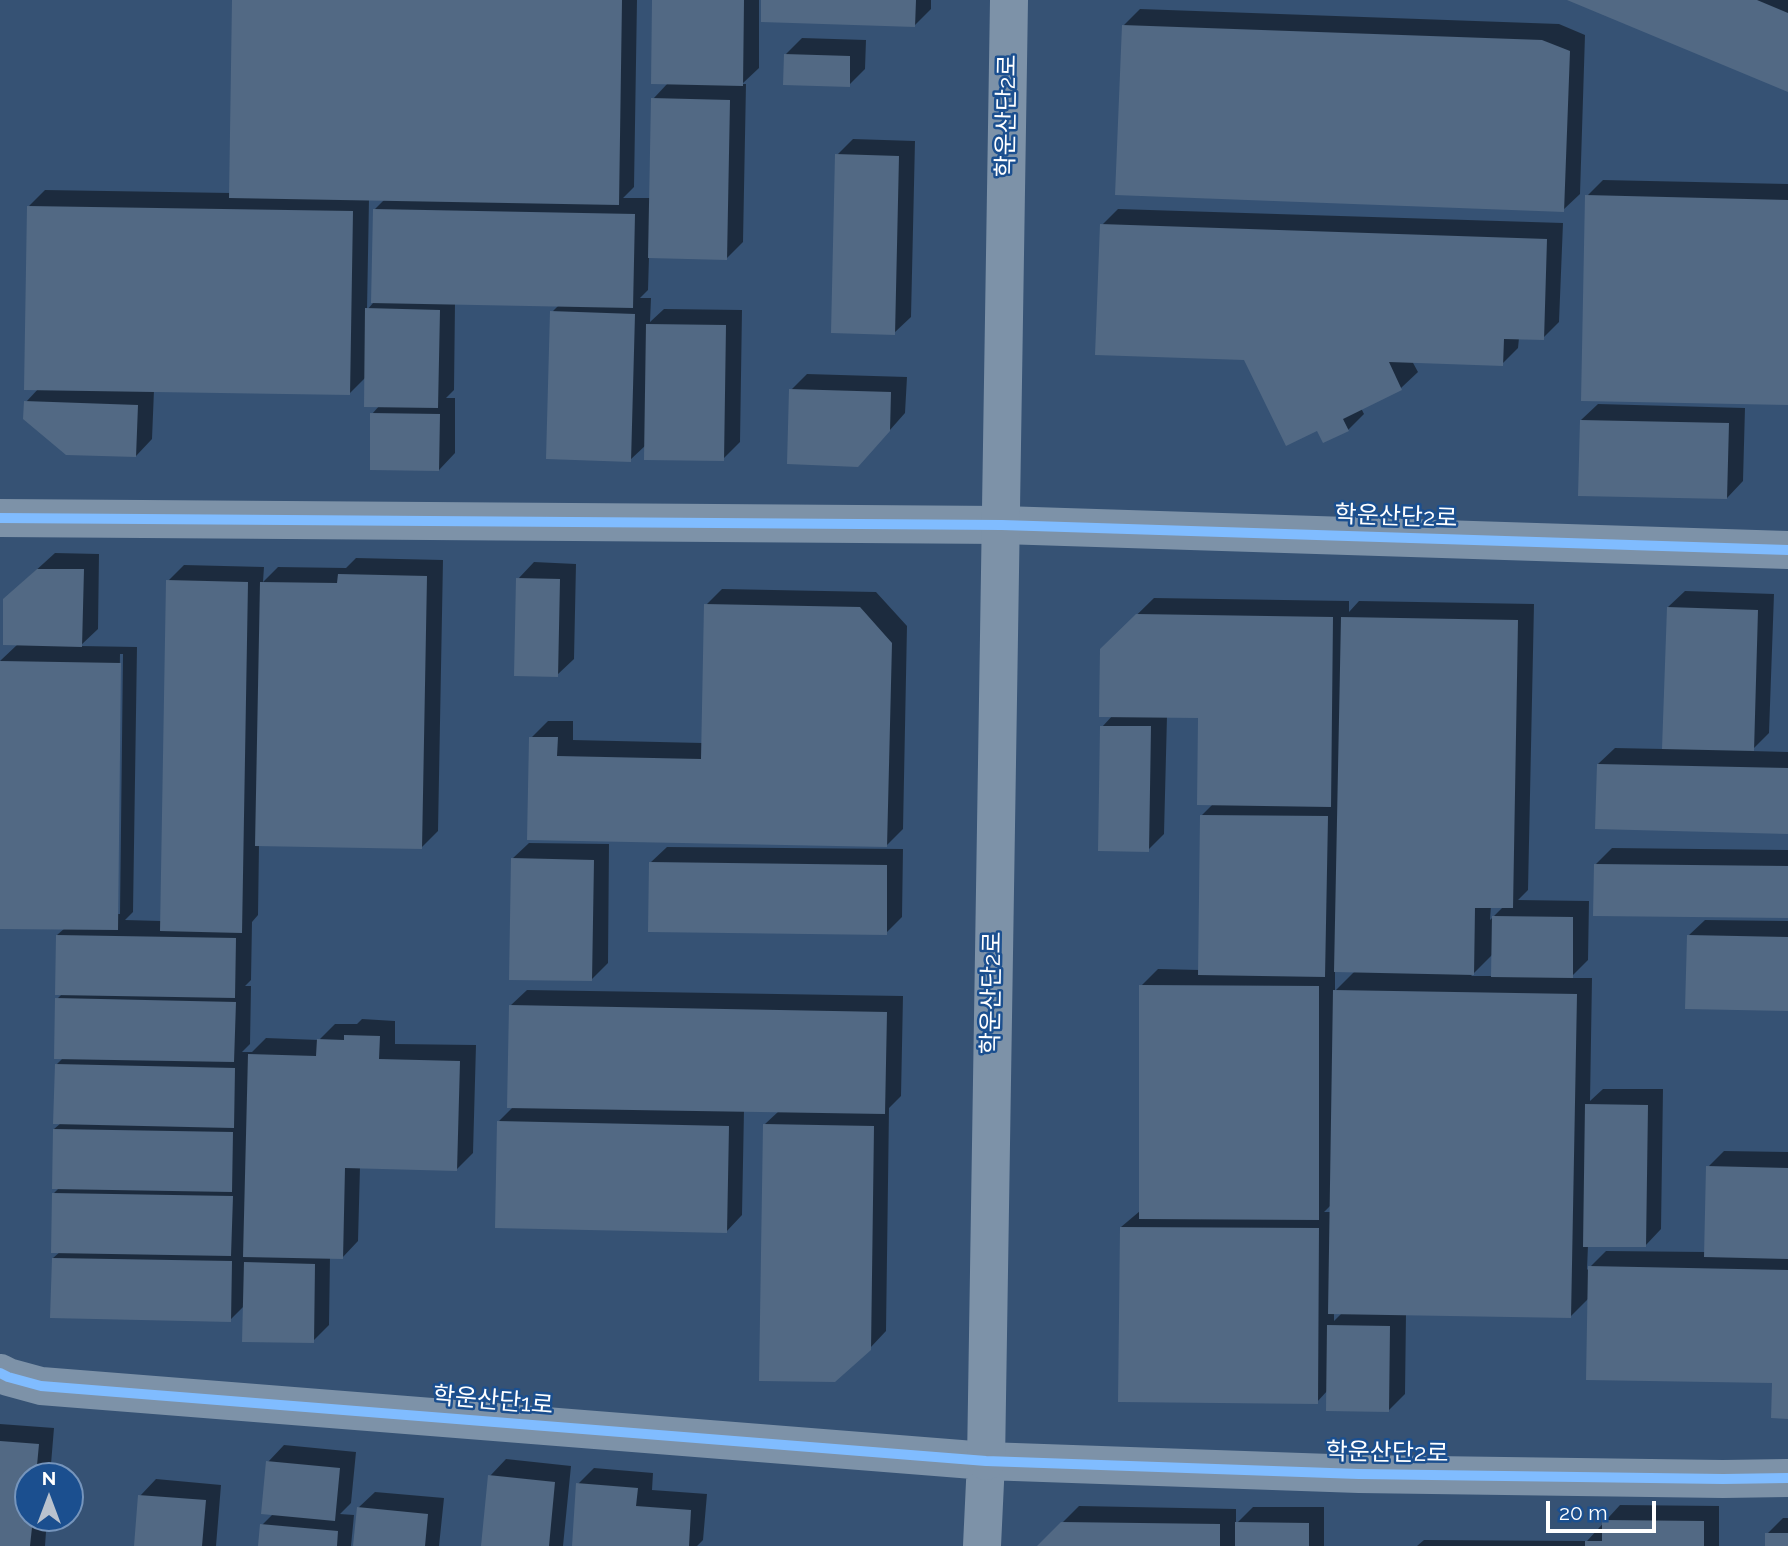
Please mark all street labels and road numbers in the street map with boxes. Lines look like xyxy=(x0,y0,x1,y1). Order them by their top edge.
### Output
street label: 학운산단2로 xyxy=(992,54,1022,178)
street label: 학운산단2로 xyxy=(1334,500,1458,534)
street label: 학운산단2로 xyxy=(977,931,1007,1055)
street label: 학운산단1로 xyxy=(432,1381,554,1421)
street label: 학운산단2로 xyxy=(1325,1438,1449,1468)

